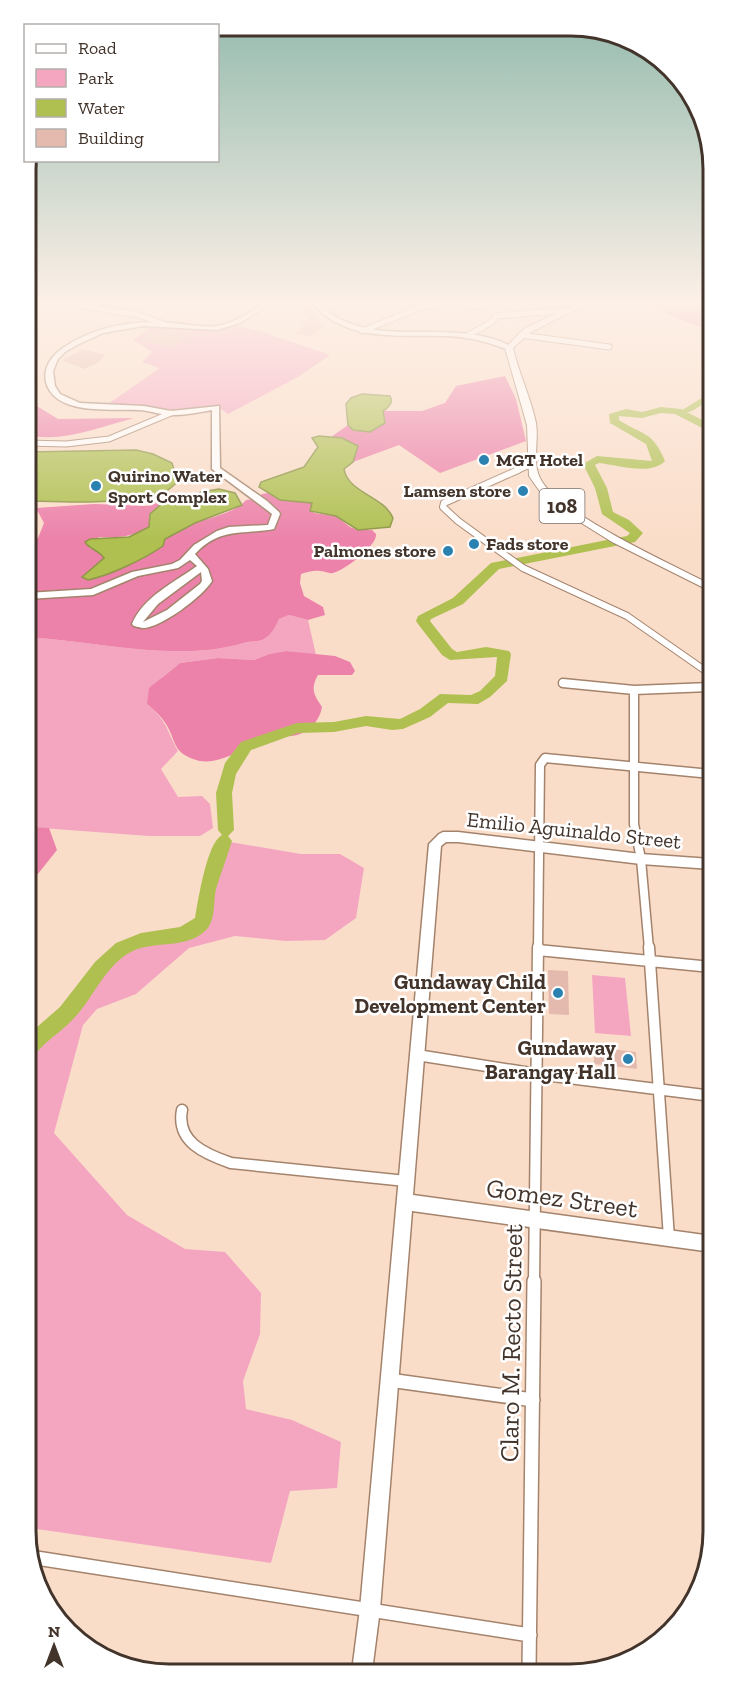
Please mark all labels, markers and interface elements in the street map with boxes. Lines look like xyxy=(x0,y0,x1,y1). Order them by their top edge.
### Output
legend xyxy=(24,24,219,162)
text: Road xyxy=(78,37,117,59)
text: Park xyxy=(78,67,114,89)
text: Water xyxy=(78,97,125,119)
text: Building xyxy=(78,127,144,149)
place label: MGT Hotel xyxy=(496,449,583,471)
marker: MGT Hotel xyxy=(477,453,491,467)
place label: Quirino Water Sport Complex xyxy=(108,465,227,508)
marker: Quirino Water Sport Complex xyxy=(89,479,103,493)
place label: Lamsen store xyxy=(404,480,511,502)
marker: Lamsen store xyxy=(516,484,530,498)
road number: 108 xyxy=(540,489,584,523)
place label: Fads store xyxy=(486,533,569,555)
marker: Fads store xyxy=(467,537,481,551)
place label: Palmones store xyxy=(313,540,436,562)
marker: Palmones store xyxy=(441,544,455,558)
street label: Emilio Aguinaldo Street xyxy=(466,806,683,854)
place label: Gundaway Child Development Center xyxy=(355,969,546,1018)
marker: Gundaway Child Development Center xyxy=(551,986,565,1000)
place label: Gundaway Barangay Hall xyxy=(485,1035,616,1084)
marker: Gundaway Barangay Hall xyxy=(621,1052,635,1066)
street label: Gomez Street xyxy=(484,1172,640,1225)
street label: Claro M. Recto Street xyxy=(493,1223,529,1462)
north arrow xyxy=(24,1616,84,1676)
text: N xyxy=(48,1622,60,1641)

